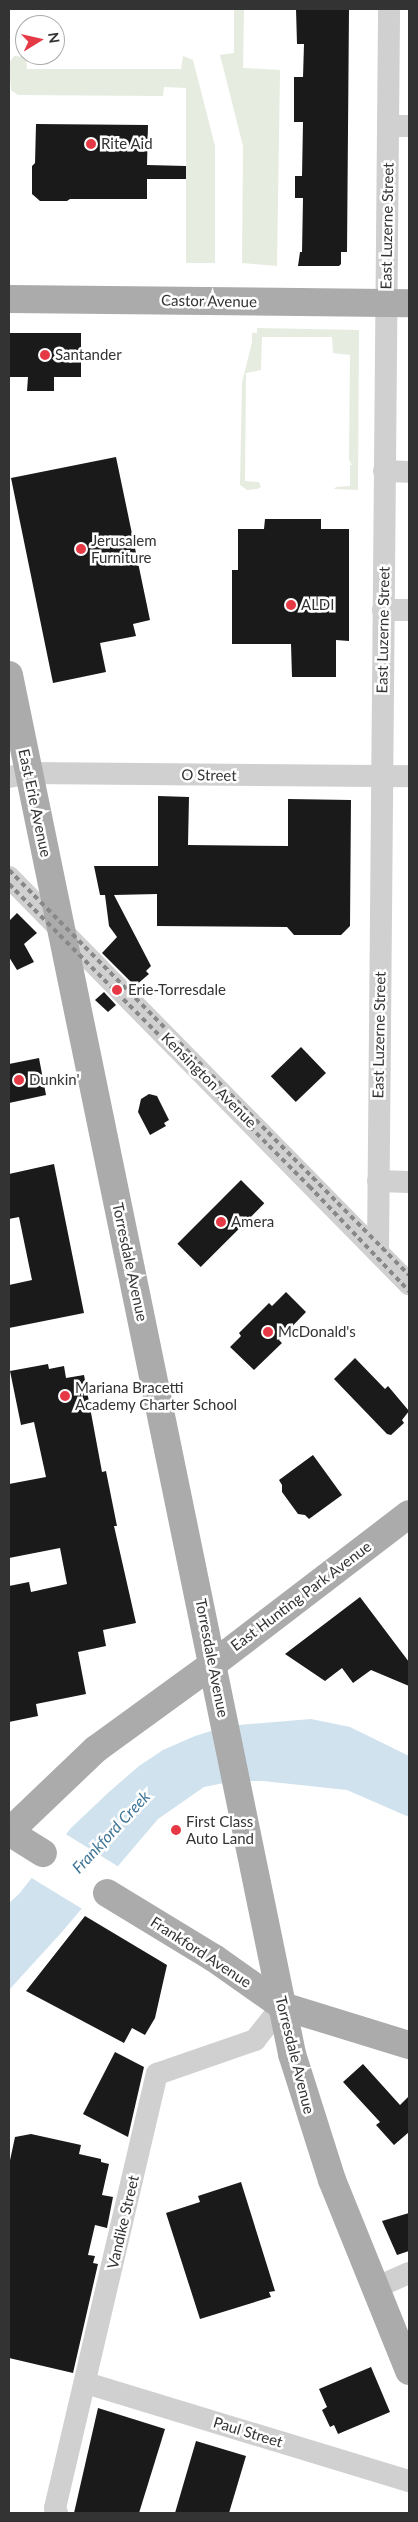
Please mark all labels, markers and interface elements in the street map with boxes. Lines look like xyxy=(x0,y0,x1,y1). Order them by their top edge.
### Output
north arrow xyxy=(15,15,65,65)
text: N xyxy=(45,31,64,44)
place label: Rite Aid xyxy=(101,135,153,153)
marker: Rite Aid xyxy=(85,138,97,150)
street label: East Luzerne Street xyxy=(377,162,397,290)
street label: Castor Avenue xyxy=(160,291,258,311)
place label: Santander xyxy=(55,346,122,364)
marker: Santander xyxy=(39,349,51,361)
place label: Jerusalem Furniture xyxy=(91,531,157,566)
marker: Jerusalem Furniture xyxy=(75,543,87,555)
street label: East Luzerne Street xyxy=(373,566,393,694)
place label: ALDI xyxy=(301,596,334,614)
marker: ALDI xyxy=(285,599,297,611)
street label: East Erie Avenue xyxy=(15,747,55,859)
street label: O Street xyxy=(181,766,237,784)
street label: East Luzerne Street xyxy=(369,971,389,1099)
place label: Erie-Torresdale xyxy=(128,981,226,999)
marker: Erie-Torresdale xyxy=(110,983,124,997)
street label: Kensington Avenue xyxy=(158,1029,260,1131)
place label: Dunkin' xyxy=(29,1071,80,1089)
marker: Dunkin' xyxy=(13,1074,25,1086)
street label: Torresdale Avenue xyxy=(109,1201,151,1323)
place label: Amera xyxy=(231,1213,274,1231)
marker: Amera xyxy=(215,1216,227,1228)
place label: McDonald's xyxy=(278,1323,356,1341)
marker: McDonald's xyxy=(262,1326,274,1338)
place label: Mariana Bracetti Academy Charter School xyxy=(75,1378,238,1413)
marker: Mariana Bracetti Academy Charter School xyxy=(59,1390,71,1402)
street label: East Hunting Park Avenue xyxy=(227,1537,375,1655)
street label: Torresdale Avenue xyxy=(192,1597,232,1719)
water label: Frankford Creek xyxy=(68,1787,154,1877)
place label: First Class Auto Land xyxy=(186,1812,254,1847)
marker: First Class Auto Land xyxy=(170,1824,182,1836)
street label: Frankford Avenue xyxy=(147,1913,255,1991)
street label: Torresdale Avenue xyxy=(272,1994,318,2116)
street label: Vandike Street xyxy=(104,2174,142,2270)
street label: Paul Street xyxy=(211,2413,285,2451)

